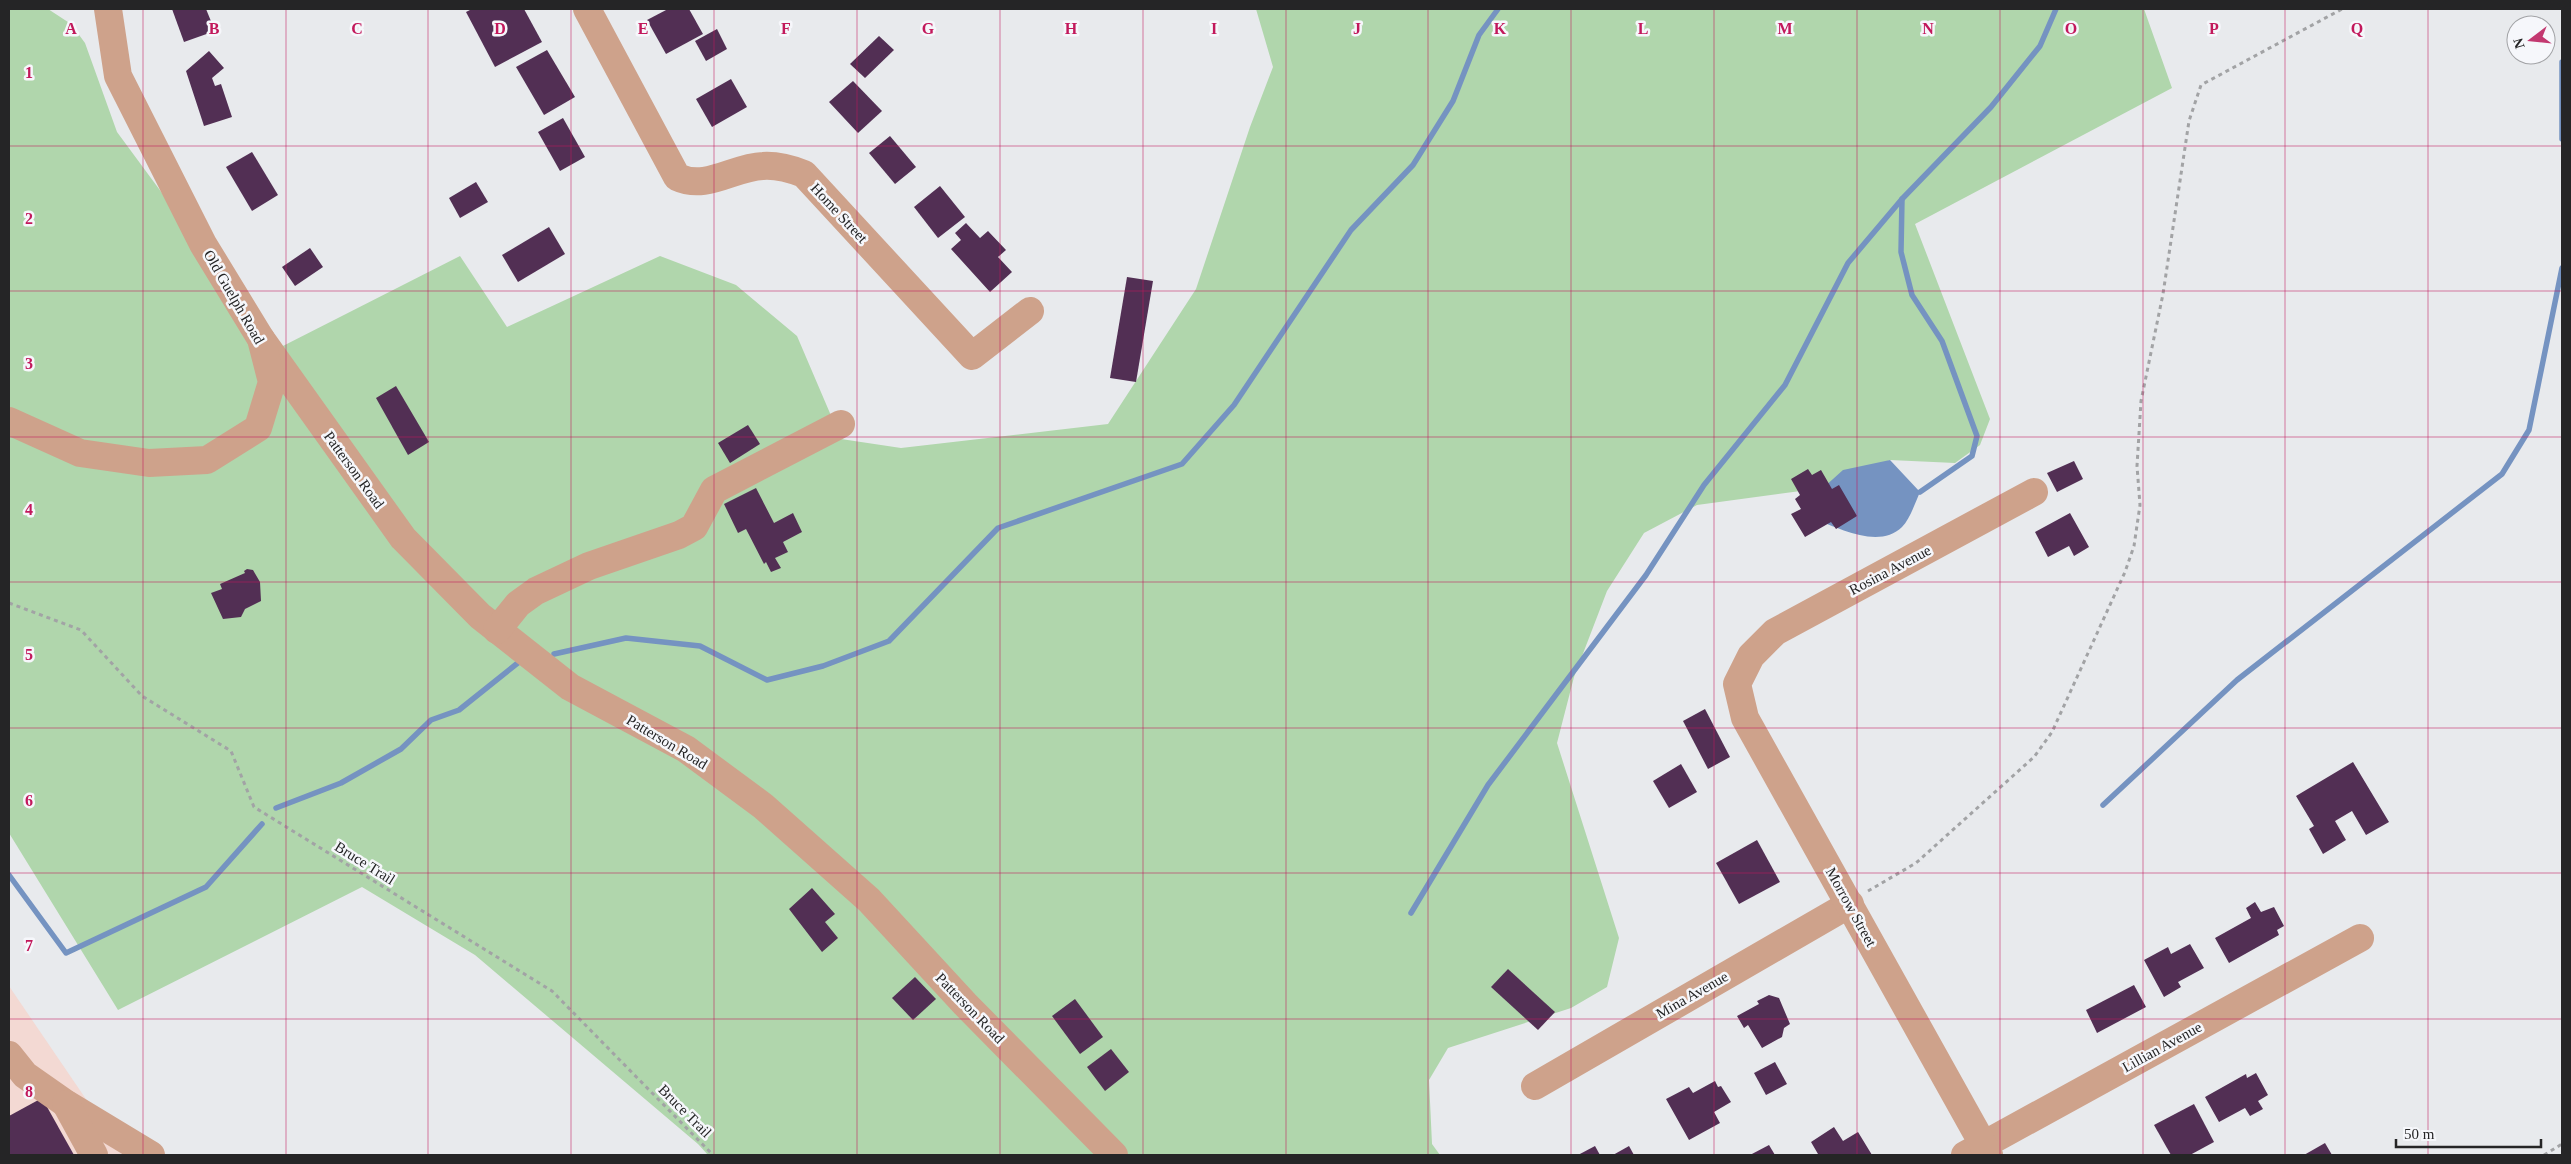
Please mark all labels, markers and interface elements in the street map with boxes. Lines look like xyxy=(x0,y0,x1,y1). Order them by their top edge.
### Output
north arrow xyxy=(2506,15,2556,65)
text: A xyxy=(65,20,77,37)
text: B xyxy=(209,20,220,37)
text: C xyxy=(351,20,363,37)
text: D xyxy=(494,20,506,37)
text: E xyxy=(638,20,648,37)
text: F xyxy=(781,20,791,37)
text: G xyxy=(922,20,935,37)
text: H xyxy=(1065,20,1078,37)
text: I xyxy=(1211,20,1217,37)
text: J xyxy=(1353,20,1361,37)
text: K xyxy=(1494,20,1507,37)
text: L xyxy=(1638,20,1648,37)
text: M xyxy=(1777,20,1793,37)
text: N xyxy=(1922,20,1934,37)
text: O xyxy=(2065,20,2077,37)
text: P xyxy=(2209,20,2219,37)
text: Q xyxy=(2351,20,2363,37)
text: N xyxy=(2510,37,2528,50)
text: 1 xyxy=(25,64,33,81)
street label: Home Street xyxy=(807,180,871,247)
text: 2 xyxy=(25,210,33,227)
street label: Old Guelph Road xyxy=(201,247,268,347)
text: 3 xyxy=(25,355,33,372)
street label: Patterson Road xyxy=(321,428,388,512)
text: 4 xyxy=(25,501,33,518)
street label: Rosina Avenue xyxy=(1846,542,1934,598)
text: 5 xyxy=(25,646,33,663)
street label: Patterson Road xyxy=(624,712,711,773)
text: 6 xyxy=(25,792,33,809)
street label: Bruce Trail xyxy=(332,838,398,888)
street label: Morrow Street xyxy=(1823,865,1880,950)
text: 7 xyxy=(25,937,33,954)
street label: Mina Avenue xyxy=(1653,968,1731,1022)
street label: Patterson Road xyxy=(933,970,1008,1047)
street label: Lillian Avenue xyxy=(2119,1018,2205,1075)
street label: Bruce Trail xyxy=(655,1081,715,1141)
text: 8 xyxy=(25,1083,33,1100)
scale bar xyxy=(2396,1116,2541,1148)
text: 50 m xyxy=(2404,1126,2435,1142)

